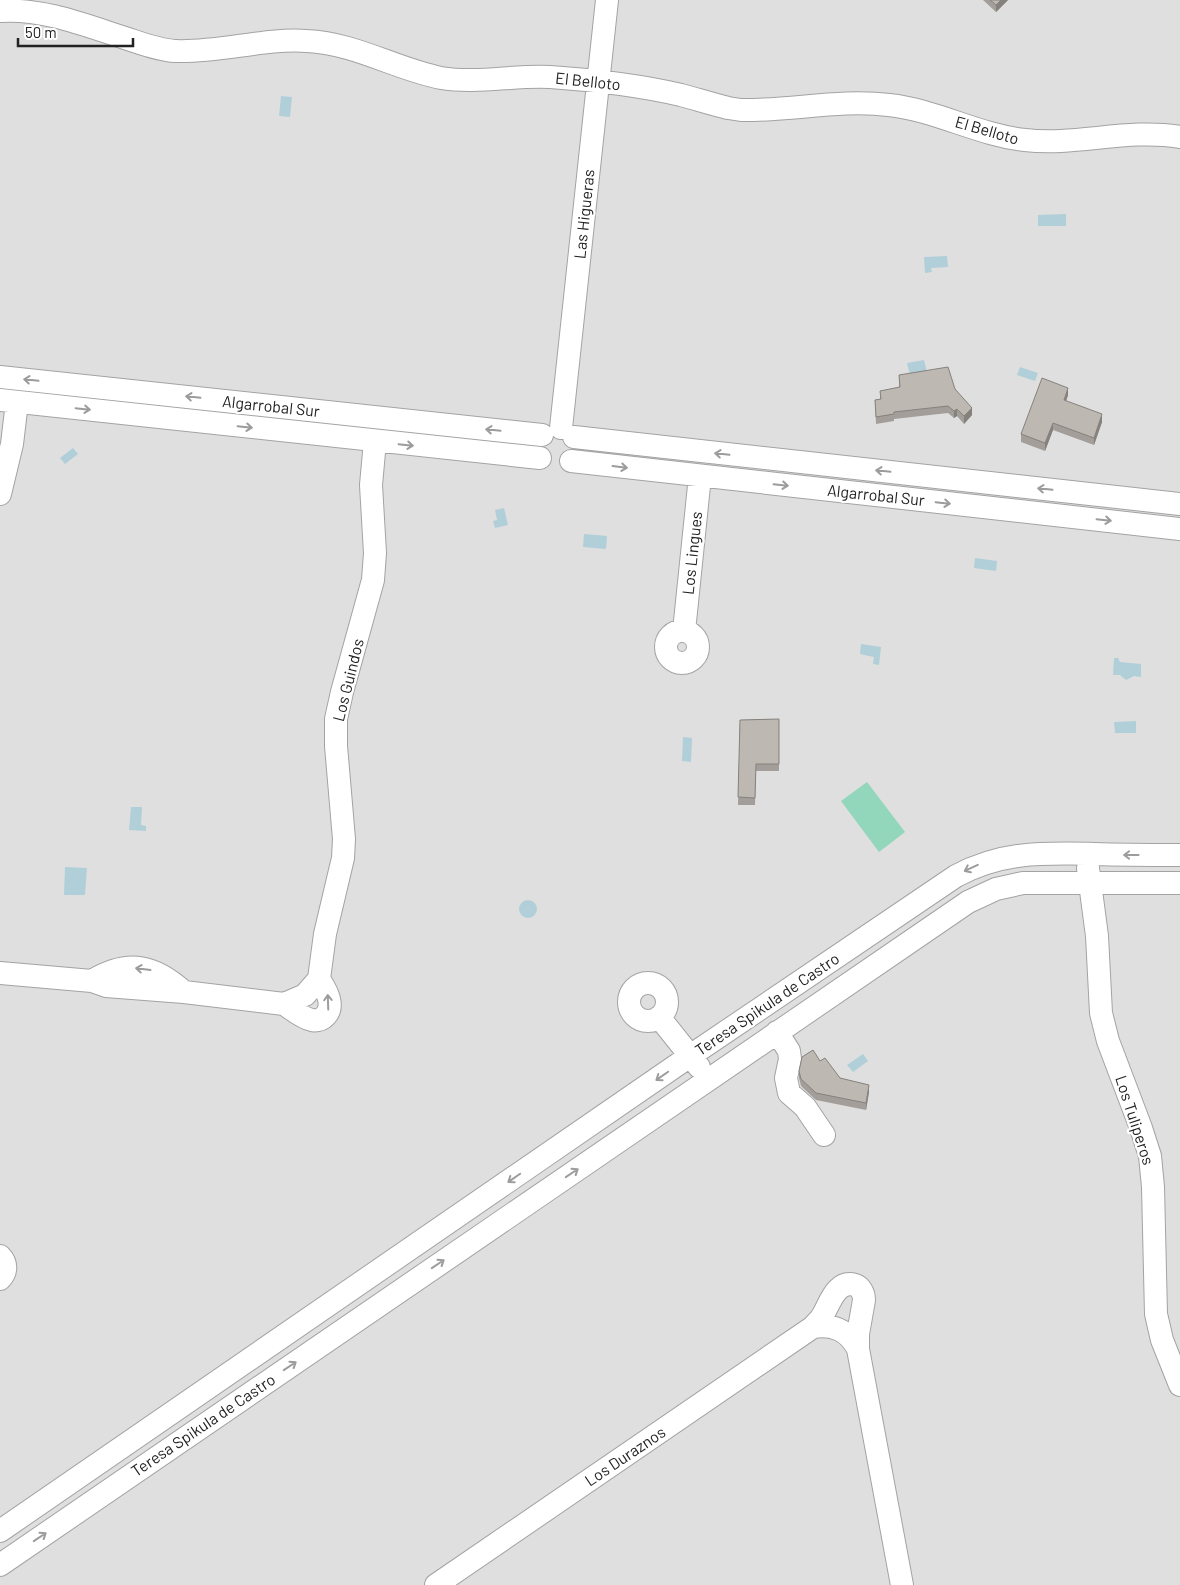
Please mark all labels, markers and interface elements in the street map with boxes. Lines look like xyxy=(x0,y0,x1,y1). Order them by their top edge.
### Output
scale bar xyxy=(18,15,132,47)
text: 50 m xyxy=(25,23,57,41)
street label: El Belloto xyxy=(555,68,622,93)
street label: El Belloto xyxy=(953,111,1021,148)
street label: Las Higueras xyxy=(569,168,598,260)
one-way arrow xyxy=(23,375,39,385)
street label: Algarrobal Sur xyxy=(221,391,321,420)
one-way arrow xyxy=(185,392,201,402)
one-way arrow xyxy=(75,404,91,414)
one-way arrow xyxy=(236,422,252,432)
one-way arrow xyxy=(486,425,502,435)
one-way arrow xyxy=(398,440,414,449)
one-way arrow xyxy=(714,449,730,459)
one-way arrow xyxy=(612,462,628,472)
one-way arrow xyxy=(875,467,891,476)
one-way arrow xyxy=(773,480,789,490)
street label: Algarrobal Sur xyxy=(826,480,926,509)
one-way arrow xyxy=(1037,484,1053,494)
one-way arrow xyxy=(935,498,951,508)
street label: Los Lingues xyxy=(678,510,705,596)
one-way arrow xyxy=(1096,515,1112,525)
street label: Los Guindos xyxy=(328,636,367,723)
one-way arrow xyxy=(1124,850,1140,860)
one-way arrow xyxy=(964,864,979,874)
street label: Teresa Spikula de Castro xyxy=(691,948,842,1059)
one-way arrow xyxy=(135,964,151,974)
one-way arrow xyxy=(323,995,333,1011)
one-way arrow xyxy=(655,1071,669,1081)
street label: Los Tuliperos xyxy=(1112,1073,1159,1167)
one-way arrow xyxy=(565,1167,579,1177)
one-way arrow xyxy=(507,1173,521,1183)
one-way arrow xyxy=(431,1259,445,1269)
one-way arrow xyxy=(283,1361,297,1371)
street label: Teresa Spikula de Castro xyxy=(127,1369,278,1480)
street label: Los Duraznos xyxy=(581,1422,669,1489)
one-way arrow xyxy=(33,1532,47,1542)

